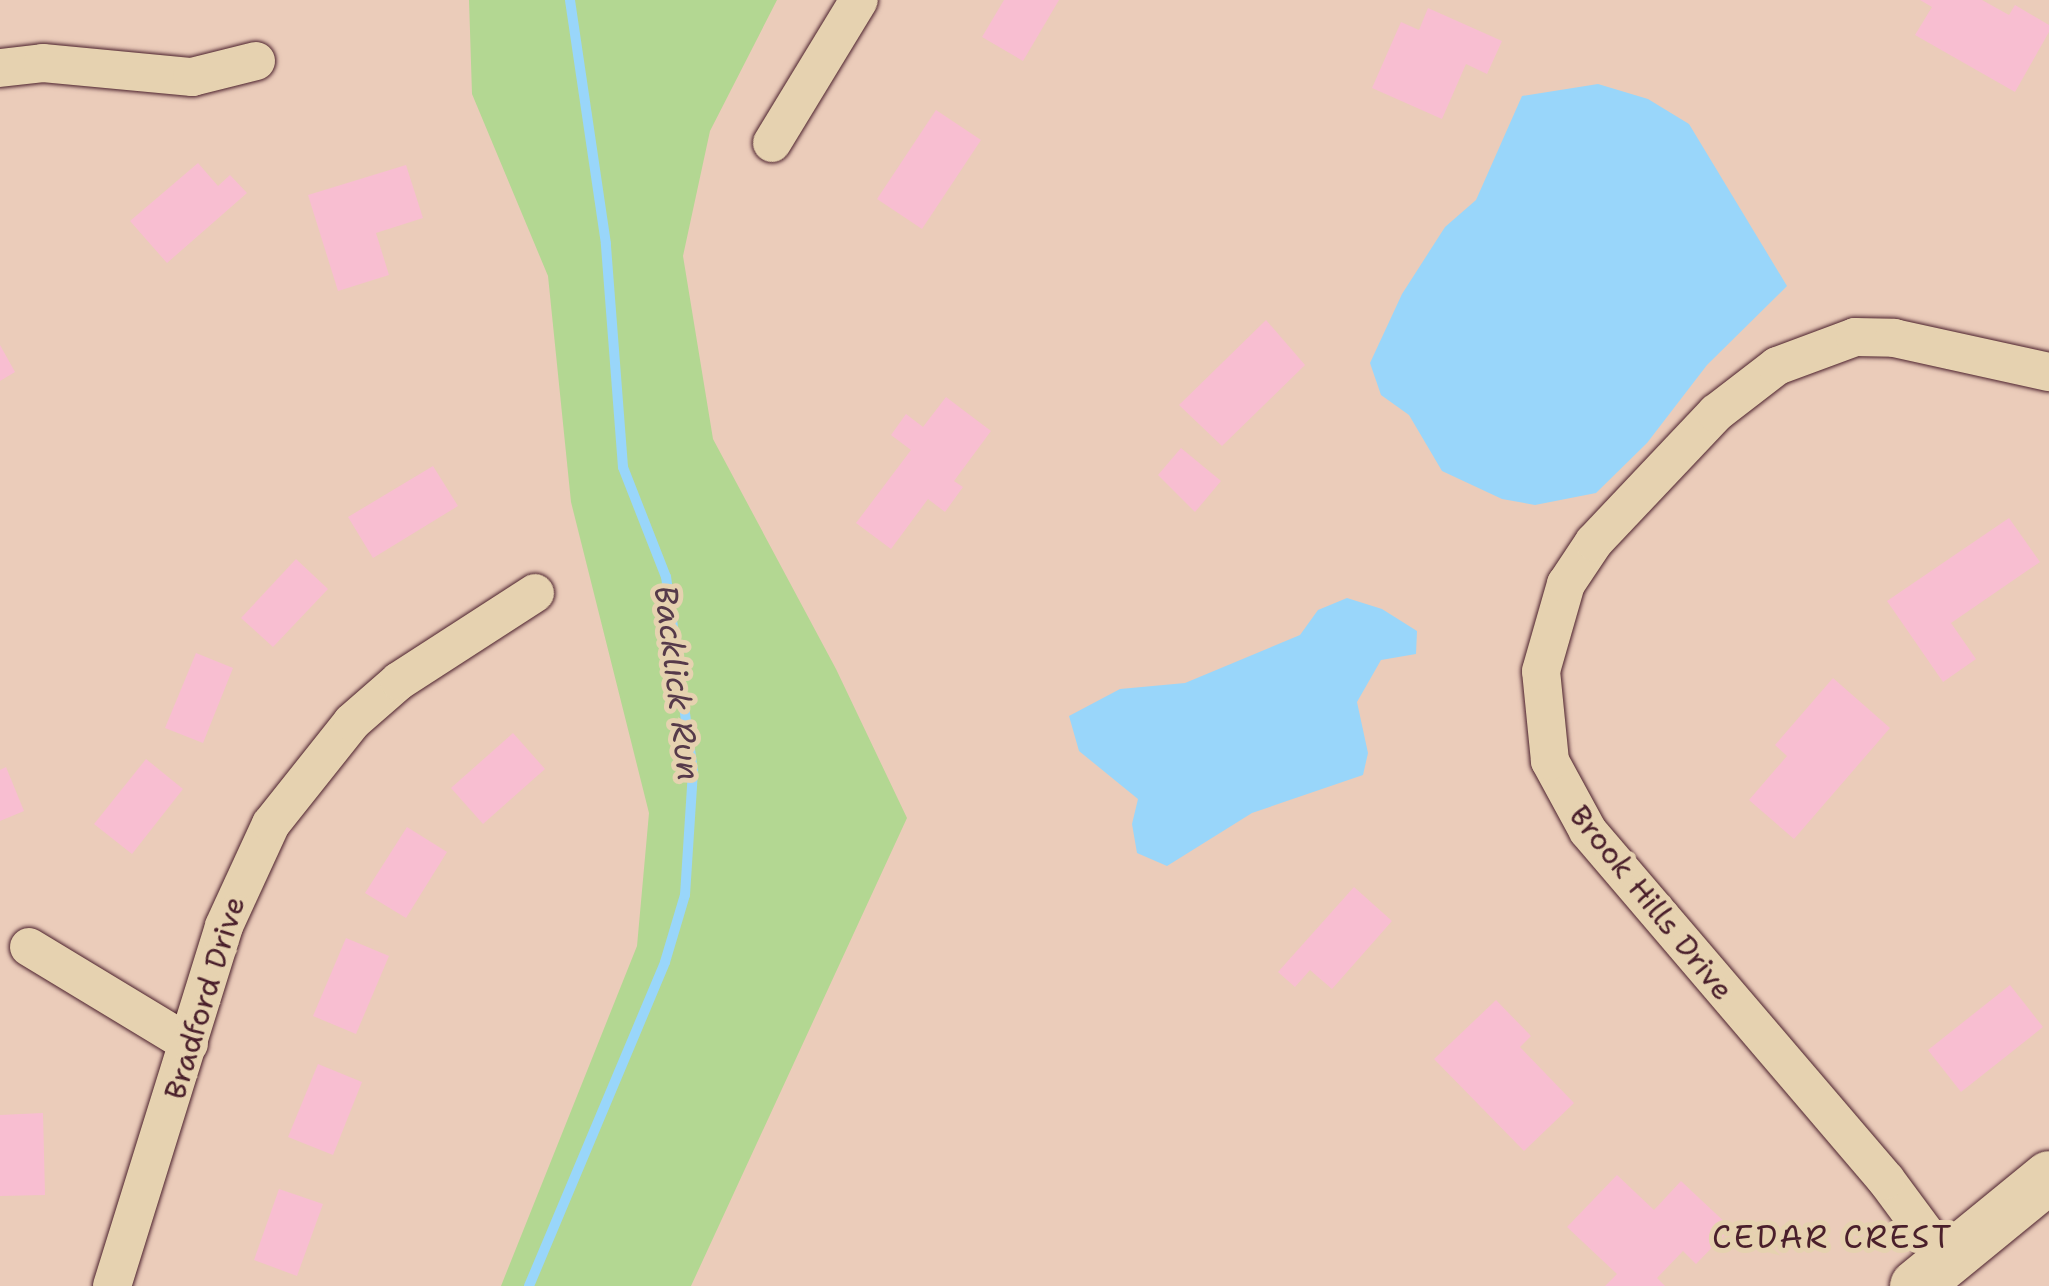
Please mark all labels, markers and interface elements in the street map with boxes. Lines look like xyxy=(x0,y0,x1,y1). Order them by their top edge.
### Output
water label: Backlick Run xyxy=(646,583,708,783)
street label: Brook Hills Drive xyxy=(1561,798,1741,1008)
street label: Bradford Drive xyxy=(157,892,253,1104)
district label: CEDAR CREST xyxy=(1712,1218,1954,1256)

